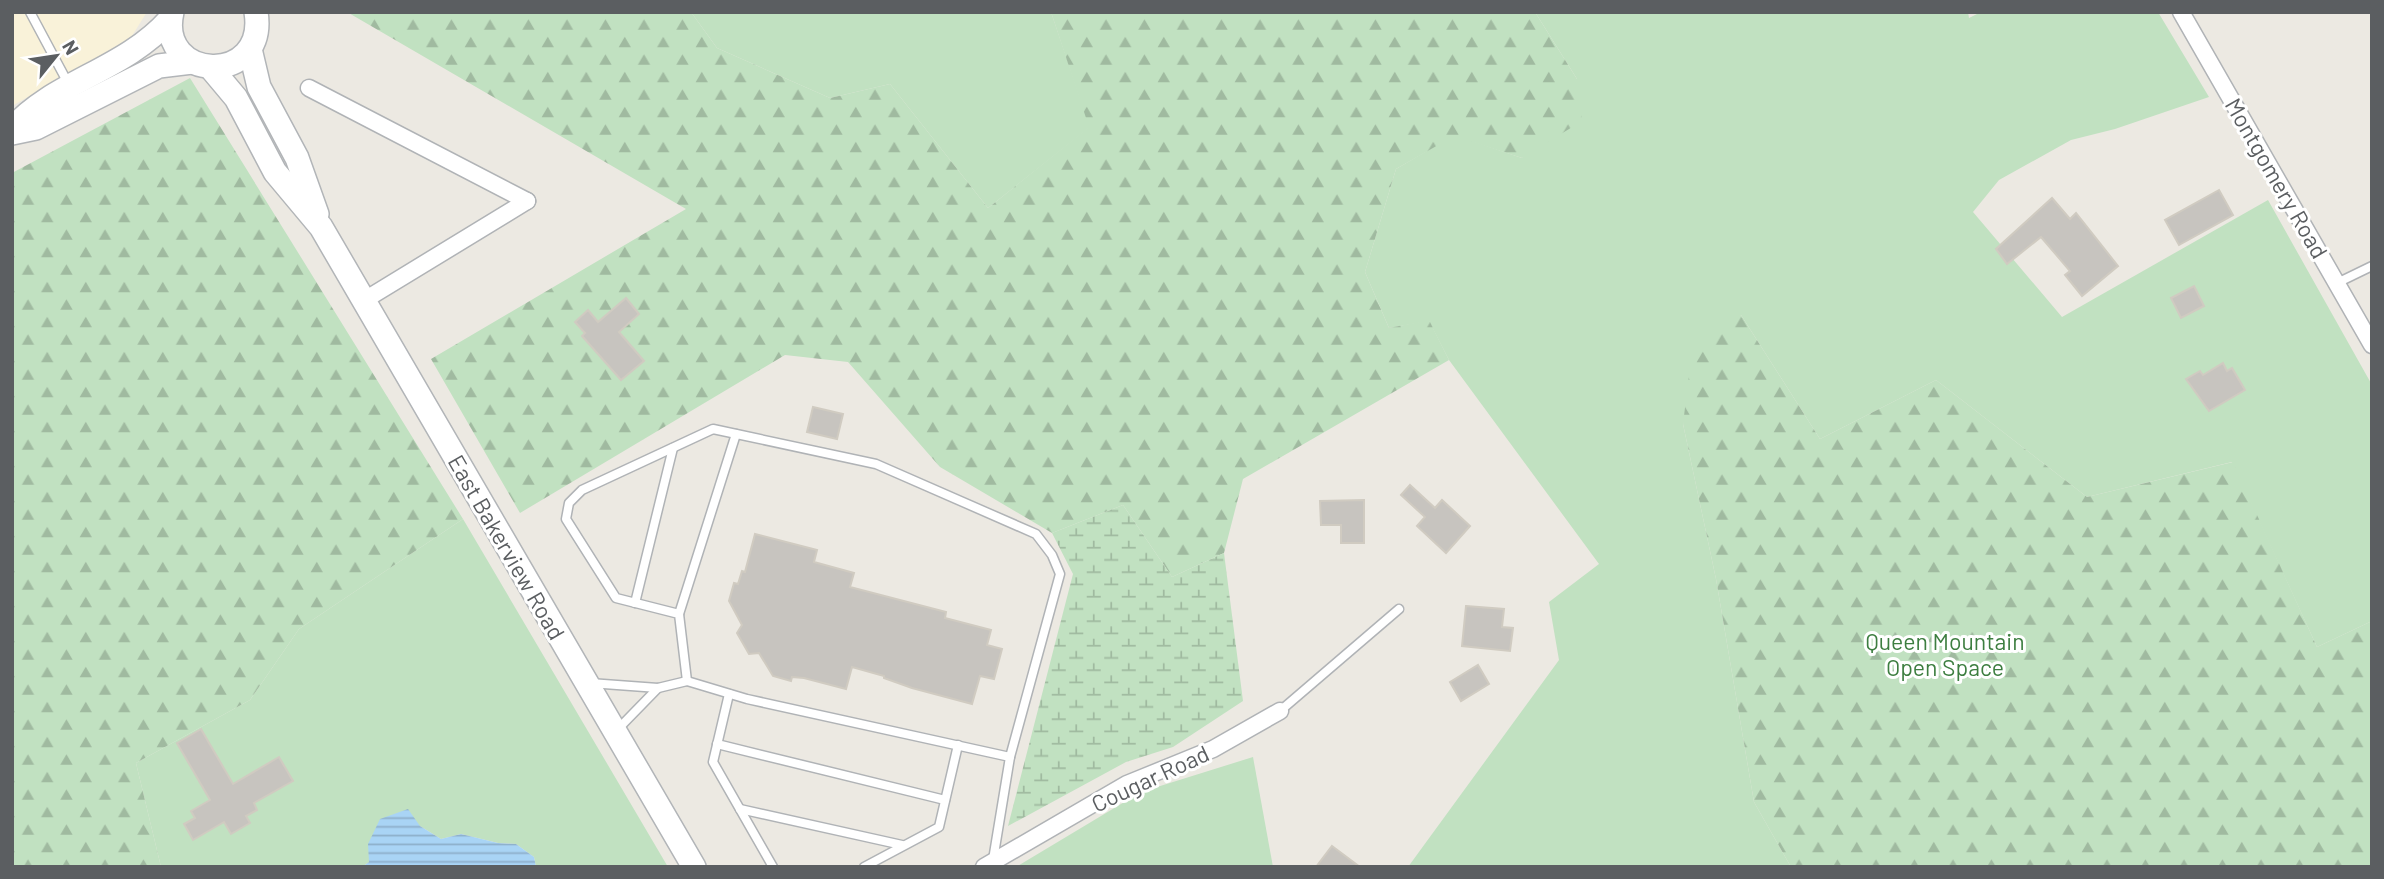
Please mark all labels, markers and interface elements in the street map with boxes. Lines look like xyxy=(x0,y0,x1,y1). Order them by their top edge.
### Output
north arrow xyxy=(21,21,91,91)
text: N xyxy=(58,36,84,58)
street label: Montgomery Road xyxy=(2220,93,2334,263)
street label: East Bakerview Road xyxy=(443,450,571,644)
park label: Queen Mountain Open Space xyxy=(1865,627,2025,681)
street label: Cougar Road xyxy=(1087,739,1213,817)

